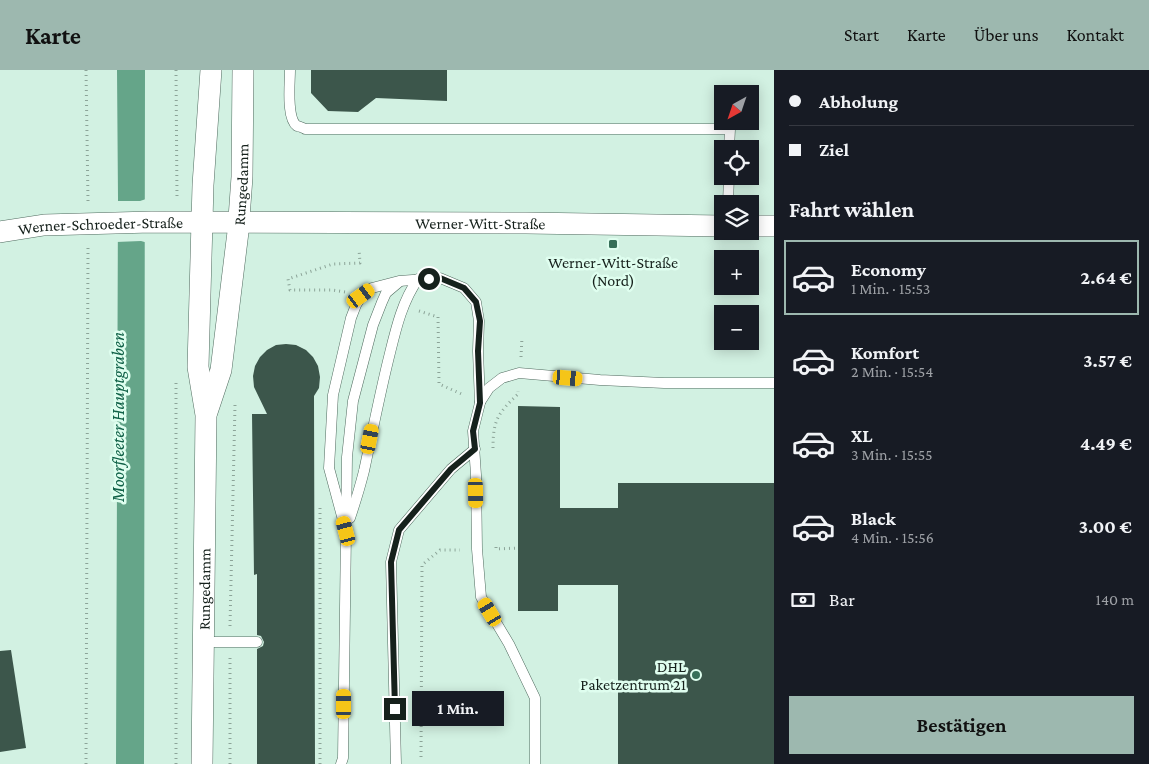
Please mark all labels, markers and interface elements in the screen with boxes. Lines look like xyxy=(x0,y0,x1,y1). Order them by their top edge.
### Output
text: Karte xyxy=(25,22,81,49)
text: Start xyxy=(844,25,879,45)
text: Karte xyxy=(907,25,946,45)
text: Über uns xyxy=(974,25,1039,45)
text: Kontakt xyxy=(1067,25,1124,45)
north arrow xyxy=(714,85,759,130)
map controls xyxy=(714,85,759,350)
text: Abholung xyxy=(819,91,898,112)
text: Ziel xyxy=(819,139,849,160)
button: locate xyxy=(714,140,759,185)
street label: Rungedamm xyxy=(231,143,251,226)
button: layers xyxy=(714,195,759,240)
text: Fahrt wählen xyxy=(789,197,914,222)
street label: Werner-Schroeder-Straße xyxy=(17,214,183,238)
street label: Werner-Witt-Straße xyxy=(415,215,546,232)
marker: Werner-Witt-Straße (Nord) xyxy=(607,238,619,250)
button: + xyxy=(714,250,759,295)
place label: Werner-Witt-Straße (Nord) xyxy=(548,254,678,290)
icon: car xyxy=(791,255,836,300)
text: Economy xyxy=(851,259,926,280)
text: 2.64 € xyxy=(1080,267,1132,288)
route start xyxy=(418,268,440,290)
text: 1 Min. · 15:53 xyxy=(851,280,930,297)
car xyxy=(344,281,377,311)
button: − xyxy=(714,305,759,350)
water label: Moorfleeter Hauptgraben xyxy=(108,332,128,503)
icon: car xyxy=(791,338,836,383)
text: Komfort xyxy=(851,342,919,363)
text: 3.57 € xyxy=(1083,350,1132,371)
text: 2 Min. · 15:54 xyxy=(851,363,933,380)
car xyxy=(552,369,583,387)
icon: car xyxy=(791,421,836,466)
car xyxy=(359,423,380,455)
text: XL xyxy=(851,425,873,446)
text: 4.49 € xyxy=(1080,433,1132,454)
text: 3 Min. · 15:55 xyxy=(851,446,933,463)
car xyxy=(468,478,483,508)
icon: car xyxy=(791,504,836,549)
text: Black xyxy=(851,508,896,529)
car xyxy=(334,515,357,547)
text: 3.00 € xyxy=(1079,516,1132,537)
text: 4 Min. · 15:56 xyxy=(851,529,934,546)
street label: Rungedamm xyxy=(196,548,214,630)
icon: cash xyxy=(789,586,817,614)
text: Bar xyxy=(829,589,855,610)
text: 140 m xyxy=(1096,591,1134,608)
car xyxy=(475,595,504,629)
place label: DHL Paketzentrum 21 xyxy=(580,658,686,693)
marker: DHL Paketzentrum 21 xyxy=(690,669,702,681)
car xyxy=(336,689,351,719)
callout: 1 Min. xyxy=(412,692,505,726)
button: Bestätigen xyxy=(789,696,1134,754)
route end xyxy=(384,698,406,720)
text: 1 Min. xyxy=(437,700,479,717)

